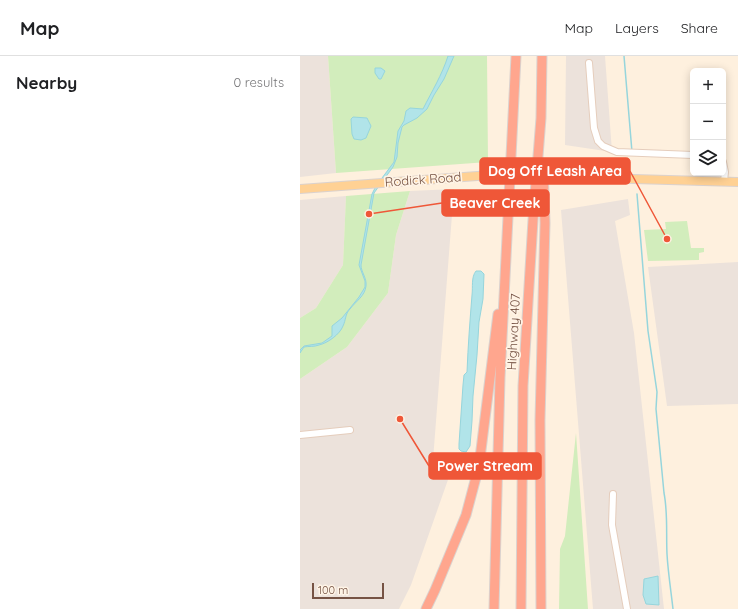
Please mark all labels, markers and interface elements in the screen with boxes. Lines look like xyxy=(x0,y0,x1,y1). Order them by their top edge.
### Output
text: Map xyxy=(20,16,59,40)
text: Map xyxy=(564,19,593,37)
text: Layers xyxy=(615,19,659,37)
text: Share xyxy=(681,19,718,37)
map controls xyxy=(690,68,726,176)
button: + xyxy=(690,68,726,104)
text: Nearby xyxy=(16,72,77,93)
text: 0 results xyxy=(233,74,284,90)
button: − xyxy=(690,104,726,140)
button: layers xyxy=(690,140,726,176)
callout: Dog Off Leash Area xyxy=(480,158,630,184)
text: Dog Off Leash Area xyxy=(488,162,622,180)
street label: Rodick Road xyxy=(384,168,462,190)
callout: Beaver Creek xyxy=(442,190,549,216)
text: Beaver Creek xyxy=(449,194,541,212)
street label: Highway 407 xyxy=(503,293,523,371)
callout: Power Stream xyxy=(429,453,541,479)
text: Power Stream xyxy=(437,457,533,475)
scale bar xyxy=(312,581,384,600)
text: 100 m xyxy=(318,583,348,597)

